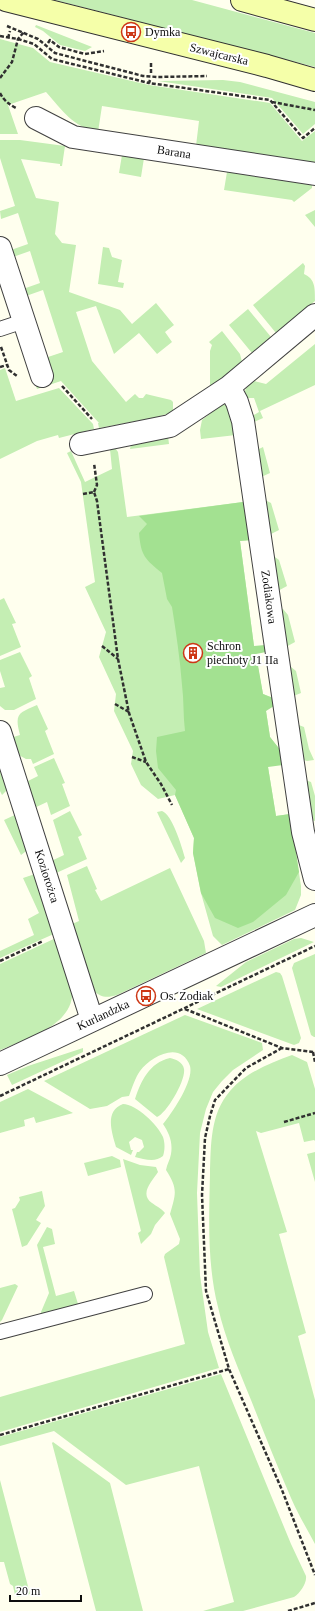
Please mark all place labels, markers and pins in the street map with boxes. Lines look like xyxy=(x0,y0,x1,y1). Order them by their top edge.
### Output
bus stop icon: Dymka xyxy=(120,21,142,43)
place label: Dymka xyxy=(145,25,181,39)
place label: Schron piechoty J1 IIa xyxy=(207,639,279,667)
building icon: Schron piechoty J1 IIa xyxy=(182,642,204,664)
bus stop icon: Os. Zodiak xyxy=(135,985,157,1007)
place label: Os. Zodiak xyxy=(160,989,213,1003)

